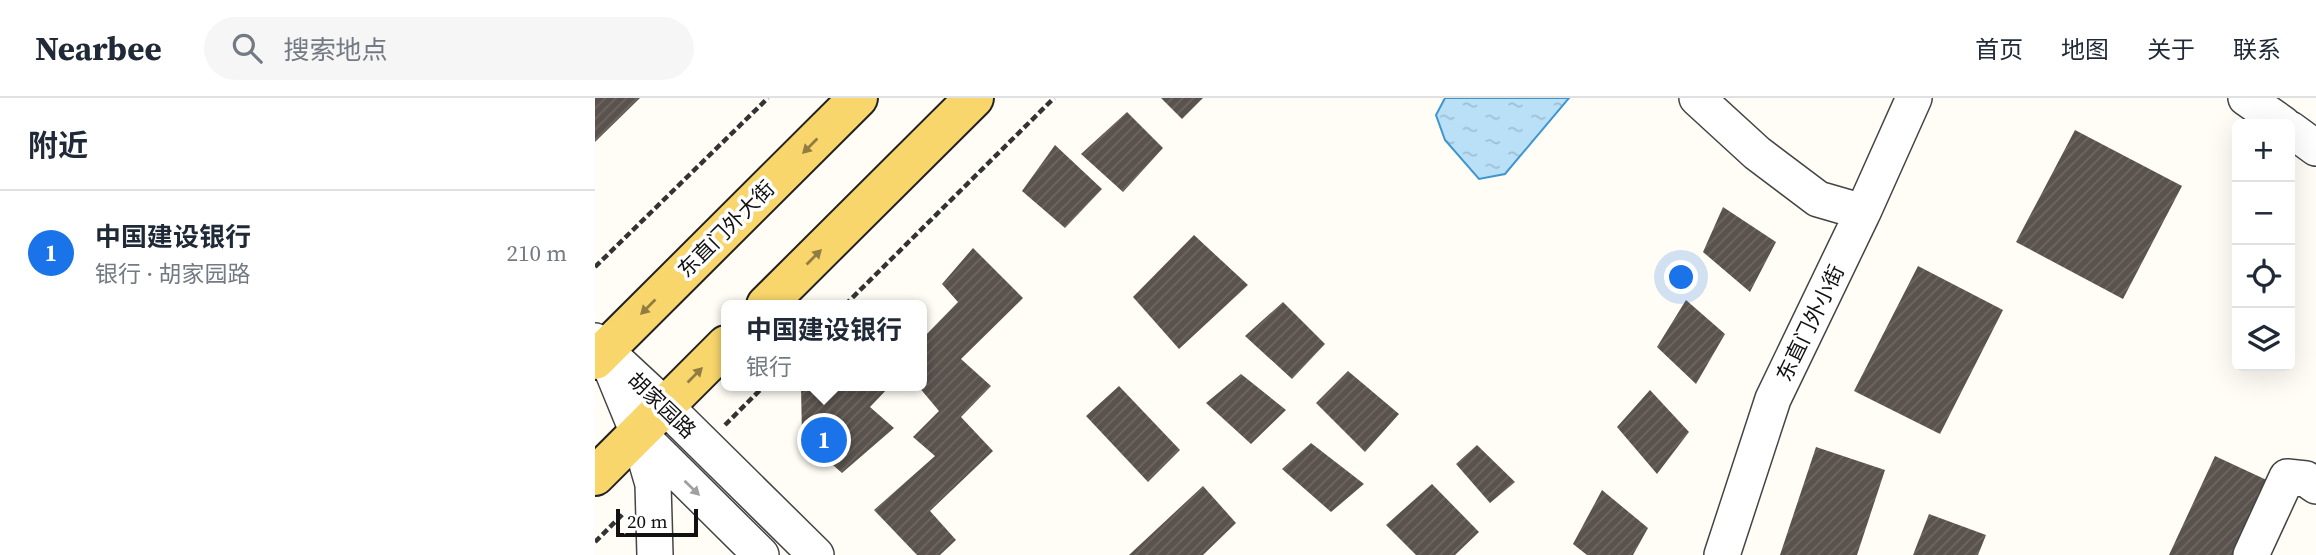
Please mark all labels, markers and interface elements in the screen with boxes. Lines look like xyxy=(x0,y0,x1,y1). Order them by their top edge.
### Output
search box xyxy=(204,17,694,80)
text: Nearbee xyxy=(35,26,162,71)
icon: search xyxy=(228,29,266,67)
text: 搜索地点 xyxy=(284,32,388,68)
text: 首页 xyxy=(1975,33,2023,66)
text: 地图 xyxy=(2061,33,2109,66)
text: 关于 xyxy=(2147,33,2195,66)
text: 联系 xyxy=(2233,33,2281,66)
map controls xyxy=(2232,119,2295,371)
button: + xyxy=(2232,119,2295,182)
text: 附近 xyxy=(28,125,88,166)
one-way arrow xyxy=(801,138,818,155)
street label: 东直门外大街 xyxy=(671,174,781,284)
button: − xyxy=(2232,182,2295,245)
text: 中国建设银行 xyxy=(95,219,251,255)
text: 1 xyxy=(45,237,57,269)
text: 210 m xyxy=(506,237,567,269)
button: locate xyxy=(2232,245,2295,308)
one-way arrow xyxy=(806,249,822,265)
text: 银行 · 胡家园路 xyxy=(95,258,251,290)
your location xyxy=(1664,260,1698,294)
street label: 东直门外小街 xyxy=(1769,260,1851,386)
one-way arrow xyxy=(640,298,657,315)
popup xyxy=(721,300,927,391)
button: layers xyxy=(2232,308,2295,371)
text: 中国建设银行 xyxy=(746,312,902,348)
text: 银行 xyxy=(746,351,792,383)
street label: 胡家园路 xyxy=(622,365,702,445)
one-way arrow xyxy=(687,367,704,384)
pin: 1 xyxy=(801,414,847,466)
one-way arrow xyxy=(684,479,701,496)
scale bar xyxy=(616,506,698,538)
text: 20 m xyxy=(627,508,668,534)

